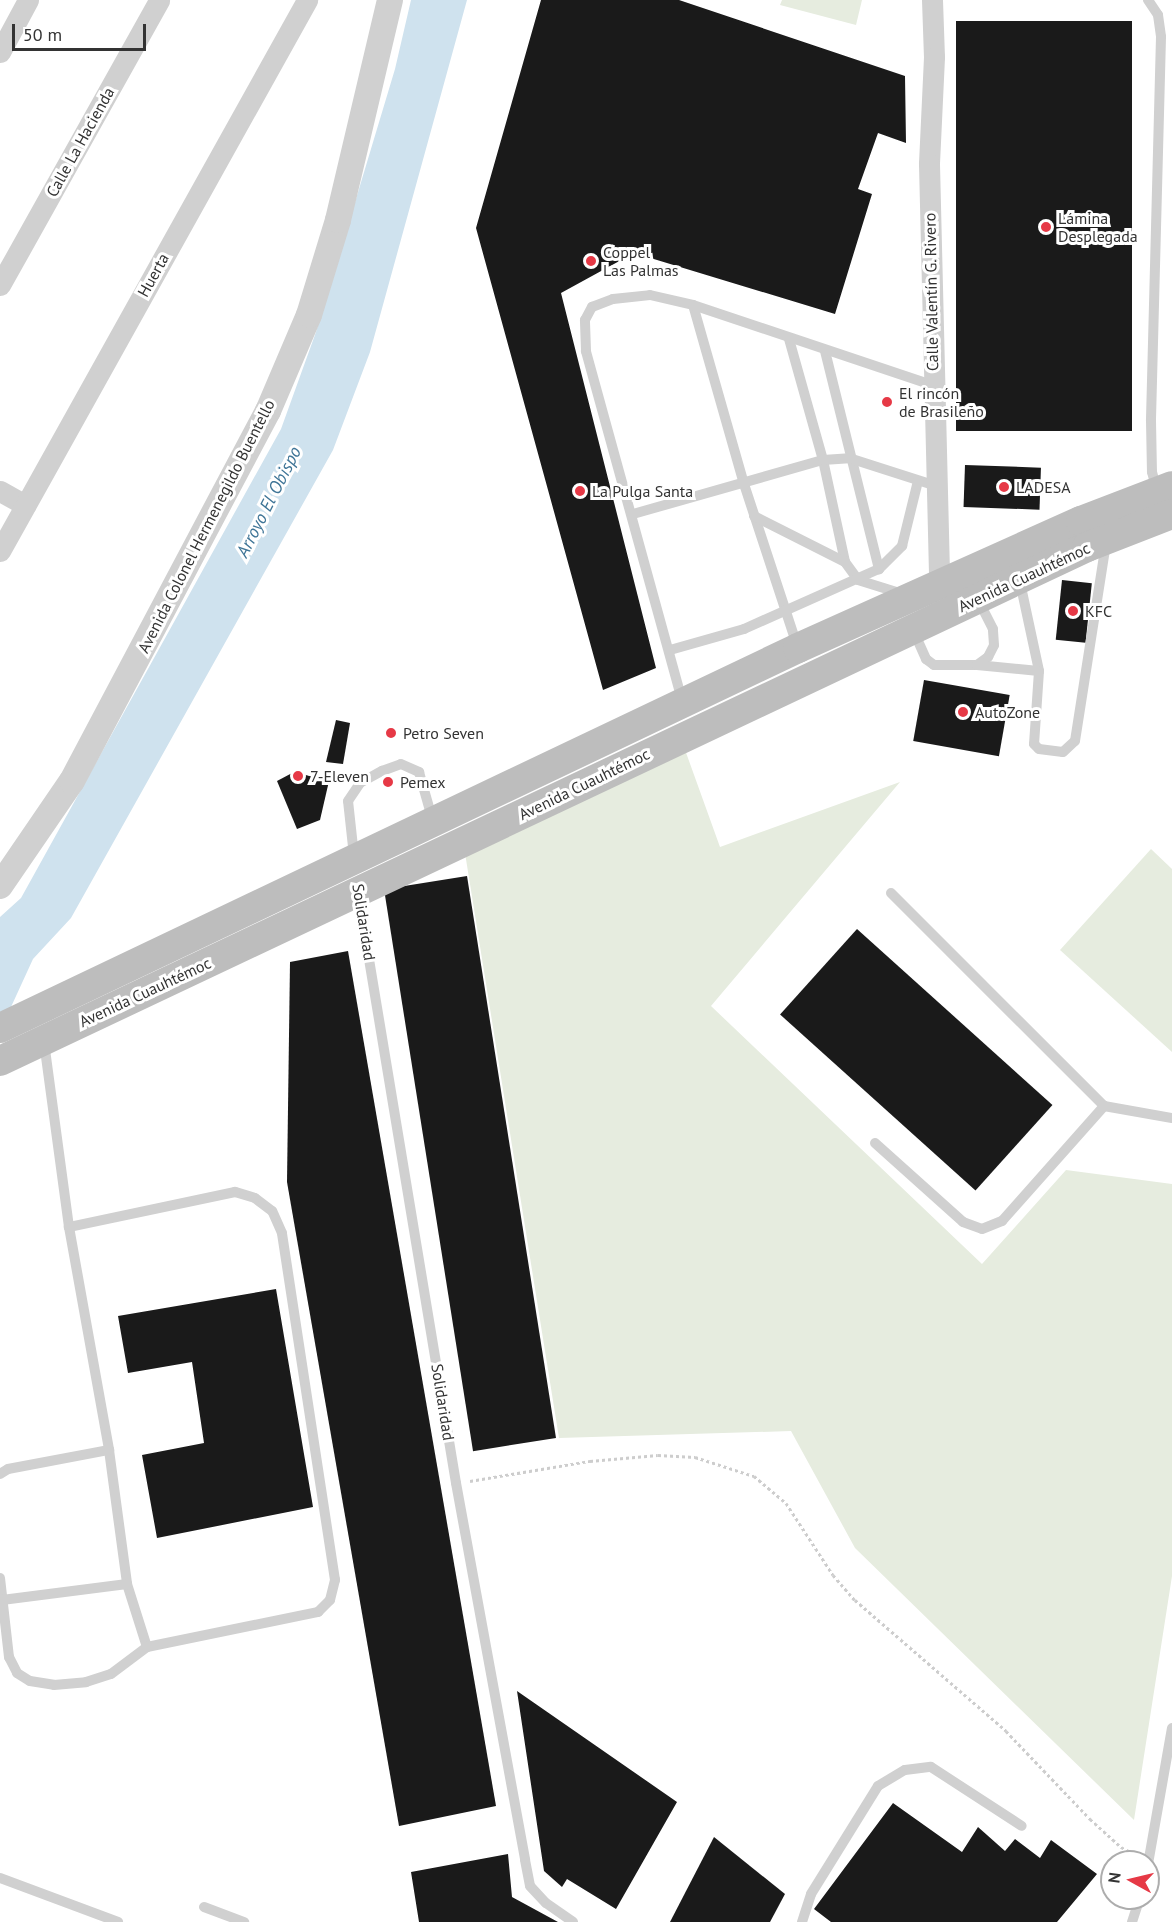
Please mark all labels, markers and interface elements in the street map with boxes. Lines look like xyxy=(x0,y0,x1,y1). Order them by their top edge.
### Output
scale bar xyxy=(15,12,148,50)
text: 50 m xyxy=(23,23,62,46)
street label: Calle La Hacienda xyxy=(42,84,118,200)
place label: Lámina Desplegada xyxy=(1058,208,1138,246)
street label: Calle Valentín G. Rivero xyxy=(920,212,942,372)
marker: Lámina Desplegada xyxy=(1039,220,1053,234)
place label: Coppel Las Palmas xyxy=(603,242,679,280)
street label: Huerta xyxy=(133,250,173,300)
marker: Coppel Las Palmas xyxy=(584,254,598,268)
place label: El rincón de Brasileño xyxy=(899,383,984,421)
marker: El rincón de Brasileño xyxy=(880,395,894,409)
street label: Avenida Colonel Hermenegildo Buentello xyxy=(133,396,279,656)
water label: Arroyo El Obispo xyxy=(232,443,306,561)
place label: LADESA xyxy=(1016,477,1071,497)
marker: LADESA xyxy=(997,480,1011,494)
place label: La Pulga Santa xyxy=(592,481,693,501)
marker: La Pulga Santa xyxy=(573,484,587,498)
street label: Avenida Cuauhtémoc xyxy=(955,538,1093,616)
place label: KFC xyxy=(1085,601,1112,621)
marker: KFC xyxy=(1066,604,1080,618)
place label: AutoZone xyxy=(975,702,1040,722)
marker: AutoZone xyxy=(956,705,970,719)
place label: Petro Seven xyxy=(403,723,484,743)
marker: Petro Seven xyxy=(384,726,398,740)
street label: Avenida Cuauhtémoc xyxy=(515,744,653,824)
place label: 7-Eleven xyxy=(310,766,369,786)
marker: 7-Eleven xyxy=(291,769,305,783)
place label: Pemex xyxy=(400,772,445,792)
marker: Pemex xyxy=(381,775,395,789)
street label: Solidaridad xyxy=(348,882,380,962)
street label: Avenida Cuauhtémoc xyxy=(76,953,214,1031)
street label: Solidaridad xyxy=(427,1362,459,1442)
north arrow xyxy=(1100,1850,1160,1910)
text: N xyxy=(1104,1871,1125,1884)

